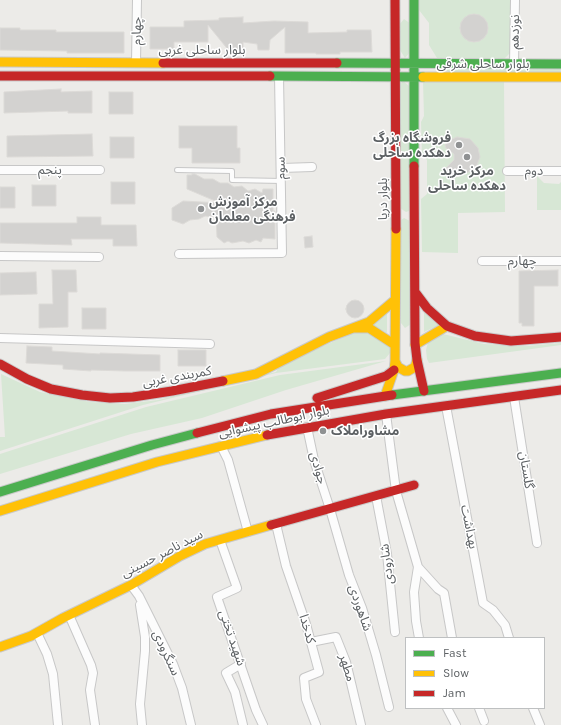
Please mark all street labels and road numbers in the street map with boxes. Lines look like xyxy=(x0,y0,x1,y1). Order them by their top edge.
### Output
street label: نوزدهم xyxy=(507,14,523,50)
street label: چهارم xyxy=(129,17,145,45)
street label: بلوار ساحلی غربی xyxy=(158,42,246,58)
street label: بلوار ساحلی شرقی xyxy=(436,56,530,72)
street label: سوم xyxy=(273,157,289,179)
street label: پنجم xyxy=(38,162,62,178)
street label: دوم xyxy=(525,163,543,179)
street label: بلوار دریا xyxy=(375,178,391,220)
street label: چهارم xyxy=(508,253,536,269)
street label: کمربندی غربی xyxy=(141,363,213,391)
street label: بلوار ابوطالب پیشوایی xyxy=(217,403,331,441)
street label: جوادی xyxy=(306,450,330,486)
street label: گلستان xyxy=(515,450,537,490)
street label: بهداشت xyxy=(457,504,481,550)
street label: سید ناصر حسینی xyxy=(118,527,206,581)
street label: شارودی xyxy=(377,543,397,585)
street label: شاهوردی xyxy=(345,583,375,633)
street label: شهید تختی xyxy=(215,608,249,668)
street label: کدخدا xyxy=(295,612,319,646)
street label: سنگرودی xyxy=(149,628,183,678)
street label: مطهر xyxy=(335,652,359,684)

